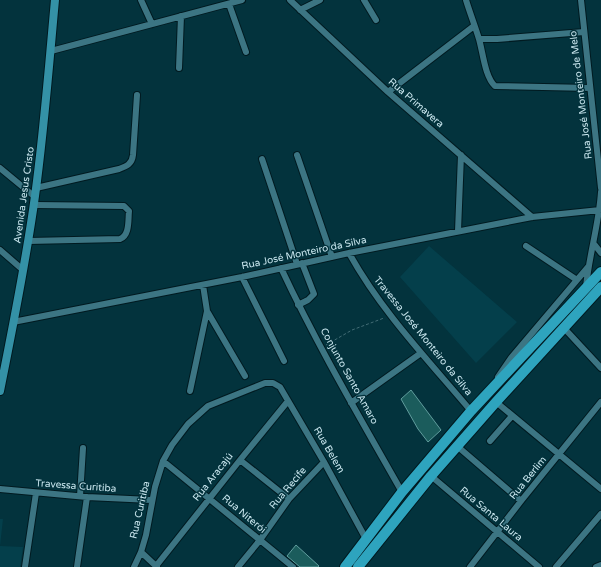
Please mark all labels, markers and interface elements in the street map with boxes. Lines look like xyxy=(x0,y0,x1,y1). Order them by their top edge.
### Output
street label: Rua José Monteiro de Melo xyxy=(567,30,595,160)
street label: Rua Primavera xyxy=(386,76,446,130)
street label: Avenida Jesus Cristo xyxy=(11,146,37,244)
street label: Rua José Monteiro da Silva xyxy=(240,234,368,272)
street label: Travessa José Monteiro da Silva xyxy=(371,274,475,398)
street label: Conjunto Santo Amaro xyxy=(318,326,380,426)
street label: Rua Belem xyxy=(311,425,347,475)
street label: Rua Aracajú xyxy=(190,451,236,503)
street label: Rua Berlim xyxy=(507,454,549,502)
street label: Rua Recife xyxy=(267,464,309,511)
street label: Travessa Curitiba xyxy=(35,477,117,495)
street label: Rua Curitiba xyxy=(128,480,152,540)
street label: Rua Santa Laura xyxy=(457,484,525,544)
street label: Rua Niterói xyxy=(220,492,268,536)

